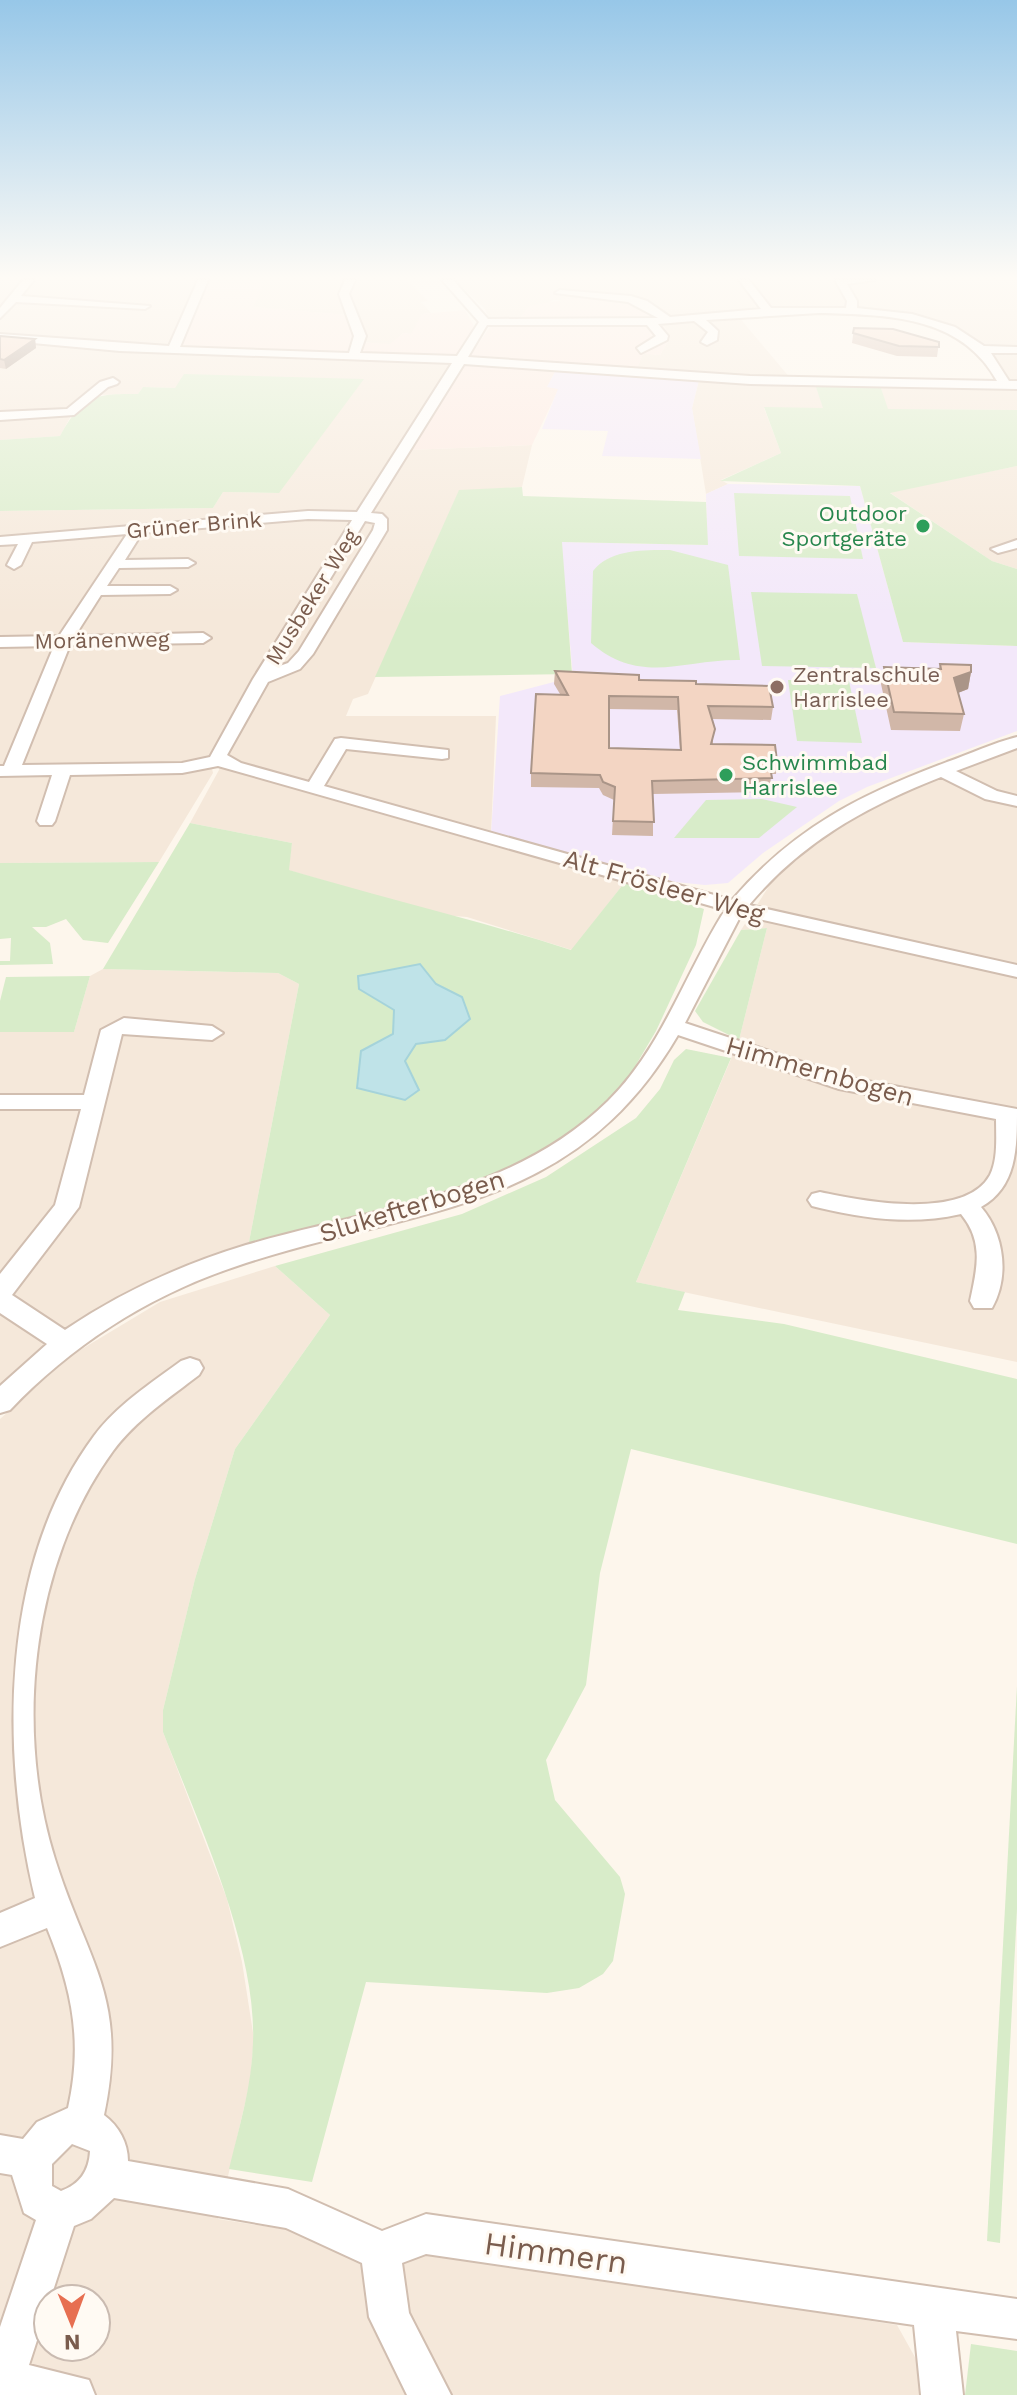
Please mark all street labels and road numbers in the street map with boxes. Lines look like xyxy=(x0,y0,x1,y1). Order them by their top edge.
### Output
street label: Grüner Brink xyxy=(125,507,263,543)
street label: Musbeker Weg xyxy=(260,524,364,669)
street label: Moränenweg xyxy=(34,626,170,654)
street label: Alt Frösleer Weg xyxy=(560,843,768,929)
street label: Himmernbogen xyxy=(723,1030,917,1112)
street label: Slukefterbogen xyxy=(316,1164,508,1248)
street label: Himmern xyxy=(482,2224,630,2282)

